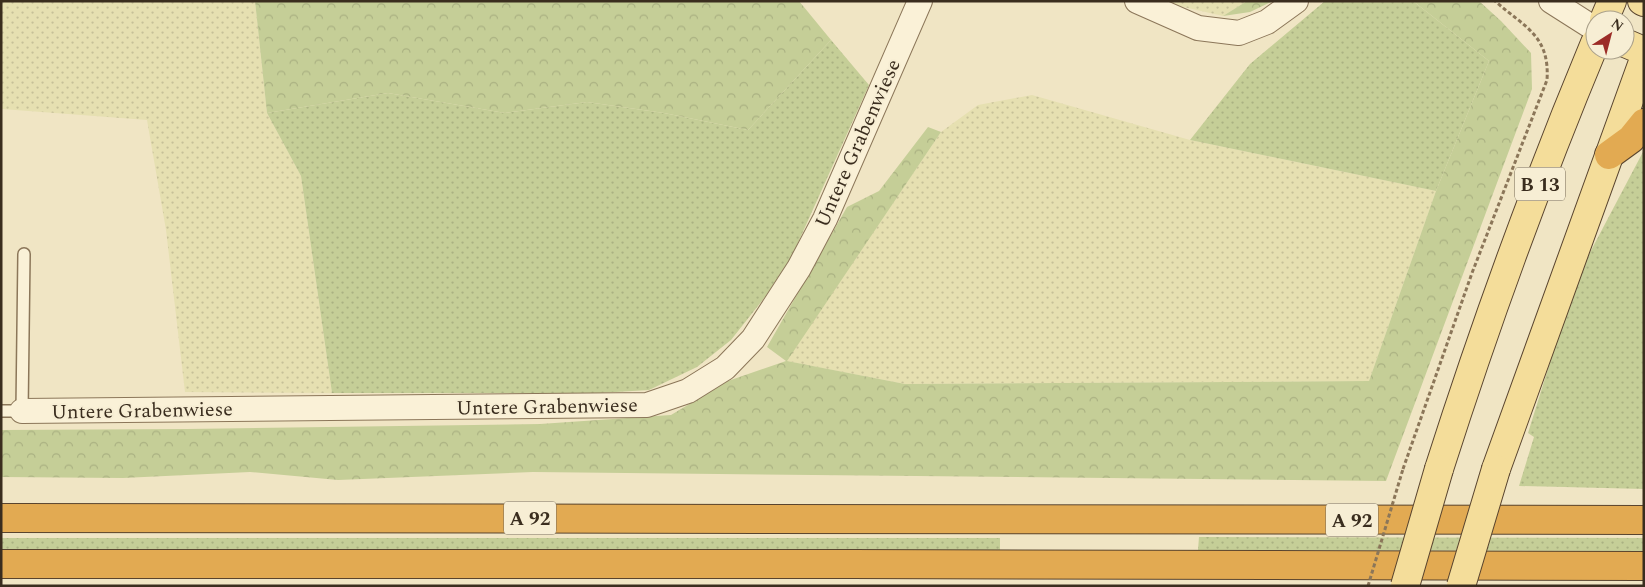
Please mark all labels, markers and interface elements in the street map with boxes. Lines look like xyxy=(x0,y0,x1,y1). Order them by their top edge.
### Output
north arrow xyxy=(1585,10,1635,60)
text: N xyxy=(1607,13,1628,37)
street label: Untere Grabenwiese xyxy=(807,54,909,233)
road number: B 13 xyxy=(1515,168,1565,200)
street label: Untere Grabenwiese xyxy=(456,390,638,424)
street label: Untere Grabenwiese xyxy=(51,394,233,428)
road number: A 92 xyxy=(504,502,556,534)
road number: A 92 xyxy=(1326,504,1378,536)

